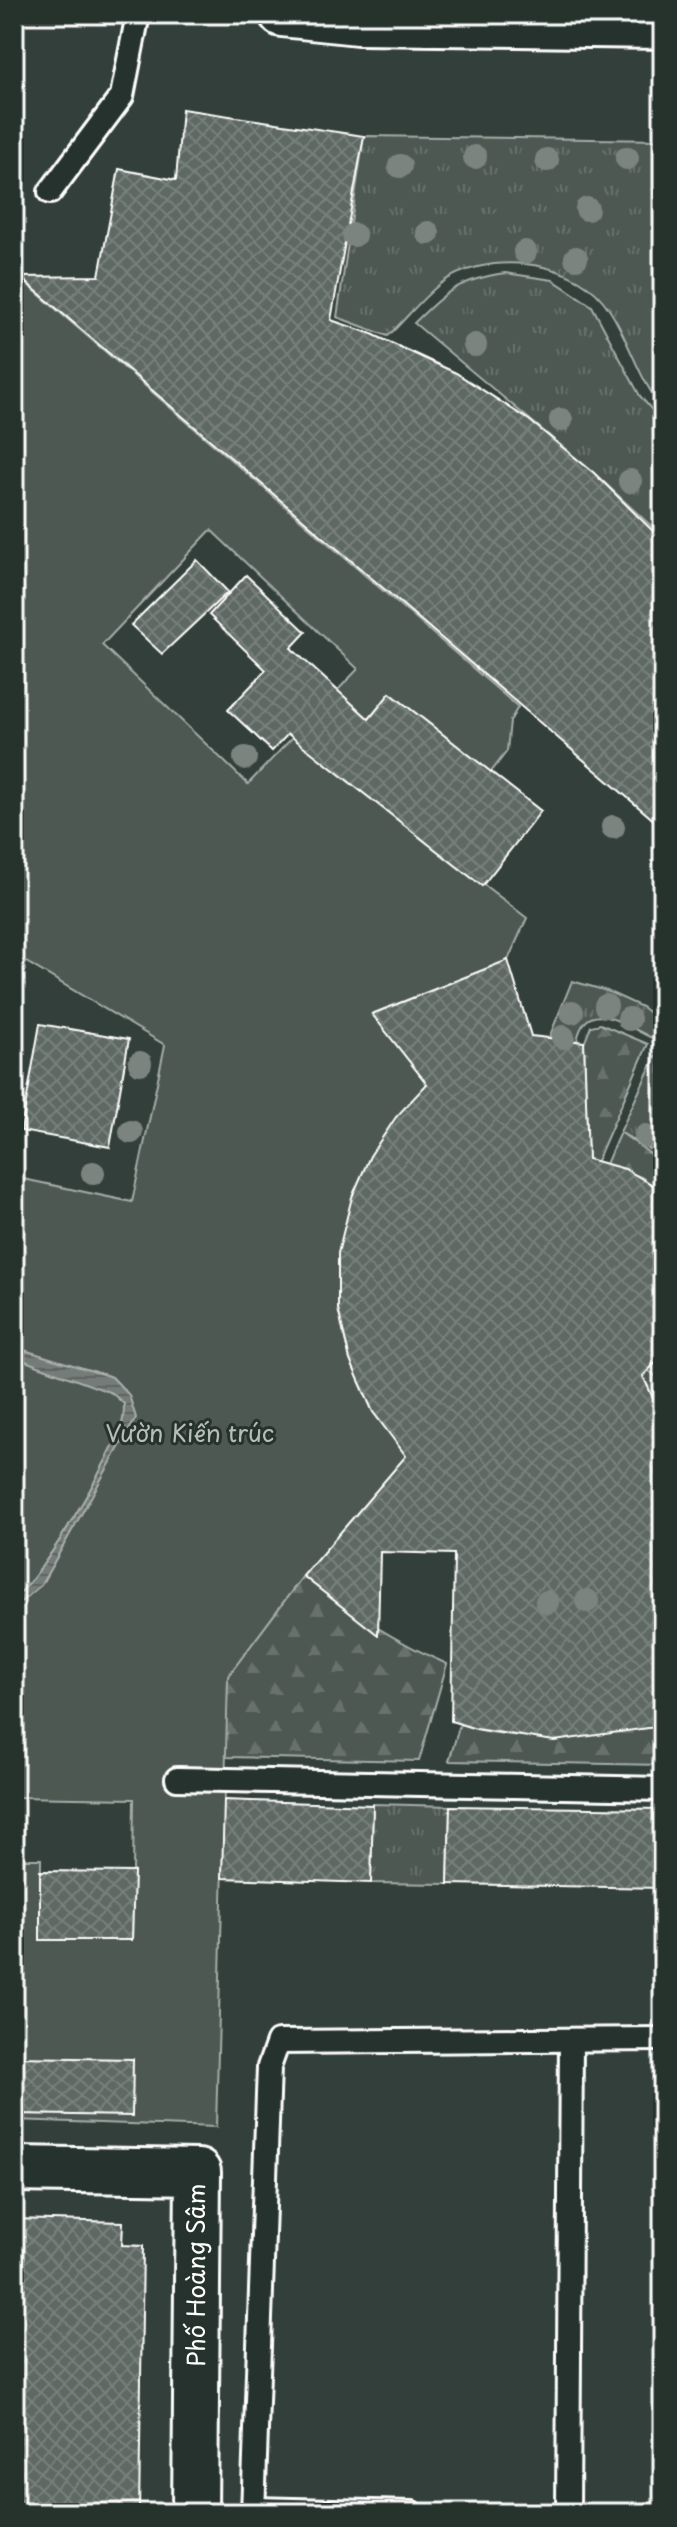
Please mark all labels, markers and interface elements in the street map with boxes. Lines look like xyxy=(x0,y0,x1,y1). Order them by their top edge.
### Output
park label: Vườn Kiến trúc xyxy=(106,1414,274,1450)
street label: Phố Hoàng Sâm xyxy=(177,2183,213,2367)

